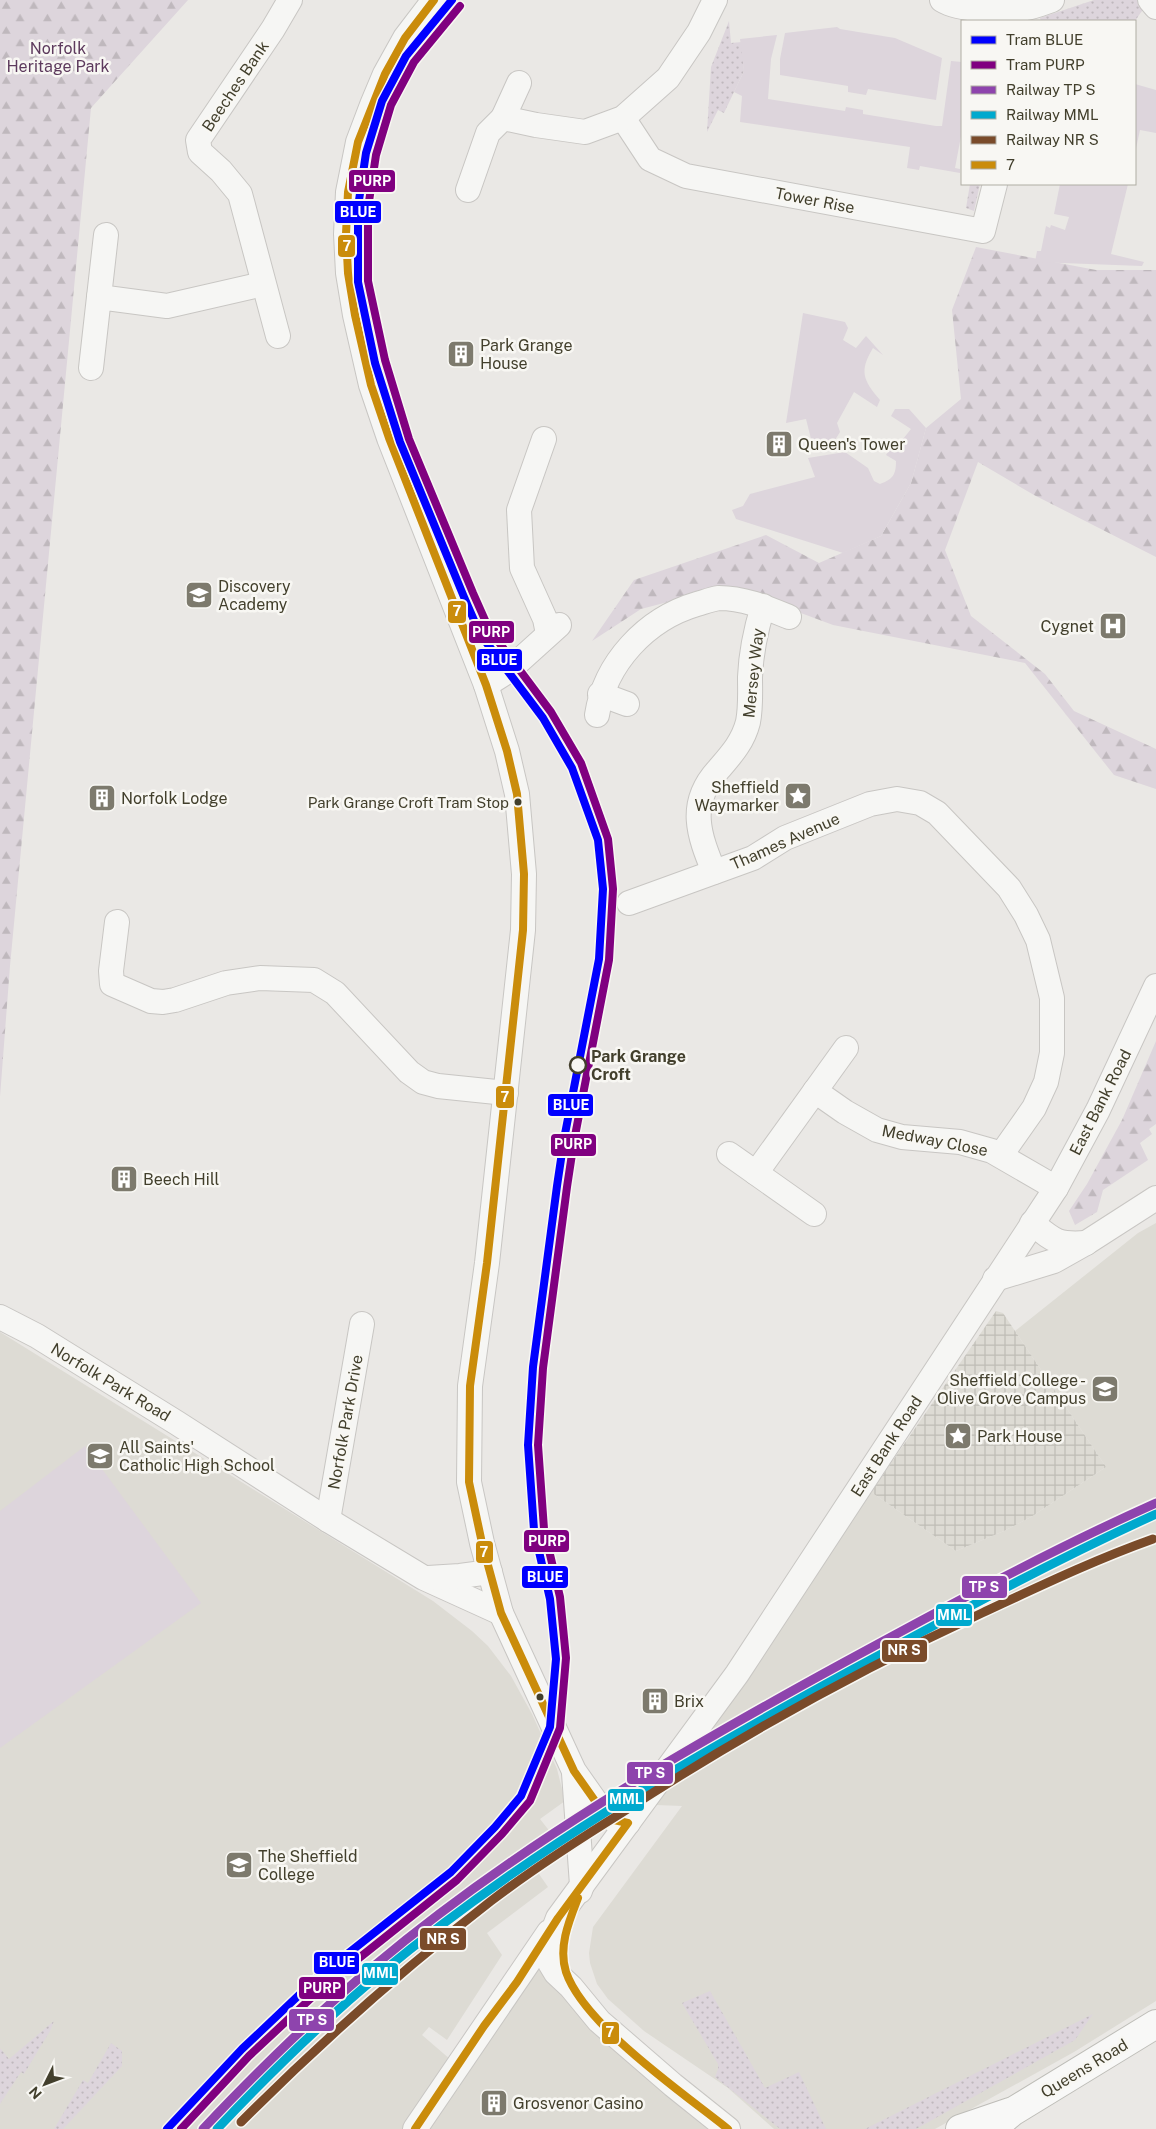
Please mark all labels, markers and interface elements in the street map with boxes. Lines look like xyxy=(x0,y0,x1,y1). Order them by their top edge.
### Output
legend xyxy=(961,20,1136,185)
text: Tram BLUE xyxy=(1006,31,1083,48)
street label: Beeches Bank xyxy=(198,37,273,135)
park label: Norfolk Heritage Park xyxy=(6,39,110,76)
text: Tram PURP xyxy=(1006,56,1085,73)
text: Railway TP S xyxy=(1006,81,1096,98)
text: Railway MML xyxy=(1006,106,1099,123)
text: Railway NR S xyxy=(1006,131,1099,148)
text: 7 xyxy=(1006,156,1015,173)
line badge: PURP xyxy=(348,169,396,193)
text: PURP xyxy=(353,173,391,189)
street label: Tower Rise xyxy=(773,183,856,218)
line badge: BLUE xyxy=(334,200,382,224)
text: BLUE xyxy=(340,204,376,220)
line badge: 7 xyxy=(337,234,356,258)
text: 7 xyxy=(343,238,352,254)
place label: Park Grange House xyxy=(480,336,573,373)
building icon: Park Grange House xyxy=(446,339,476,369)
building icon: Queen's Tower xyxy=(764,429,794,459)
place label: Queen's Tower xyxy=(798,435,905,454)
place label: Discovery Academy xyxy=(218,577,291,614)
school or university icon: Discovery Academy xyxy=(184,580,214,610)
line badge: 7 xyxy=(447,600,467,624)
text: 7 xyxy=(453,603,462,619)
hospital icon: Cygnet xyxy=(1098,611,1128,641)
place label: Cygnet xyxy=(1041,617,1094,636)
line badge: PURP xyxy=(468,620,515,644)
text: PURP xyxy=(472,624,510,640)
street label: Mersey Way xyxy=(739,627,768,719)
line badge: BLUE xyxy=(476,648,523,672)
text: BLUE xyxy=(481,652,517,668)
place label: Sheffield Waymarker xyxy=(694,778,779,815)
place icon: Sheffield Waymarker xyxy=(783,781,813,811)
building icon: Norfolk Lodge xyxy=(87,783,117,813)
place label: Norfolk Lodge xyxy=(121,789,228,808)
place label: Park Grange Croft Tram Stop xyxy=(308,794,509,811)
marker: Park Grange Croft Tram Stop xyxy=(513,797,523,807)
street label: Thames Avenue xyxy=(728,809,843,874)
street label: East Bank Road xyxy=(1066,1046,1135,1158)
place label: Park Grange Croft xyxy=(591,1047,686,1084)
marker: Park Grange Croft xyxy=(569,1056,587,1074)
line badge: 7 xyxy=(495,1085,515,1109)
text: 7 xyxy=(501,1089,510,1105)
line badge: BLUE xyxy=(547,1093,594,1117)
text: BLUE xyxy=(553,1097,589,1113)
street label: Medway Close xyxy=(880,1121,990,1160)
line badge: PURP xyxy=(550,1133,597,1157)
text: PURP xyxy=(554,1136,592,1152)
building icon: Beech Hill xyxy=(109,1164,139,1194)
place label: Beech Hill xyxy=(143,1170,220,1189)
street label: Norfolk Park Road xyxy=(47,1339,174,1426)
street label: Norfolk Park Drive xyxy=(324,1353,367,1491)
place label: Sheffield College - Olive Grove Campus xyxy=(937,1371,1086,1408)
school or university icon: Sheffield College - Olive Grove Campus xyxy=(1090,1374,1120,1404)
street label: East Bank Road xyxy=(847,1392,926,1500)
place icon: Park House xyxy=(943,1421,973,1451)
place label: Park House xyxy=(977,1427,1063,1446)
place label: All Saints' Catholic High School xyxy=(119,1438,275,1475)
school or university icon: All Saints' Catholic High School xyxy=(85,1441,115,1471)
line badge: PURP xyxy=(523,1529,570,1553)
text: PURP xyxy=(528,1533,566,1549)
line badge: 7 xyxy=(475,1540,494,1564)
text: 7 xyxy=(480,1544,489,1560)
line badge: BLUE xyxy=(521,1565,569,1589)
text: BLUE xyxy=(527,1569,563,1585)
line badge: TP S xyxy=(961,1575,1008,1599)
text: TP S xyxy=(969,1579,999,1595)
line badge: MML xyxy=(935,1603,973,1627)
text: MML xyxy=(937,1607,971,1623)
line badge: NR S xyxy=(881,1639,928,1663)
text: NR S xyxy=(887,1642,921,1658)
building icon: Brix xyxy=(640,1686,670,1716)
unlabelled marker xyxy=(535,1692,545,1702)
place label: Brix xyxy=(674,1692,704,1711)
line badge: TP S xyxy=(626,1761,674,1785)
text: TP S xyxy=(635,1765,665,1781)
line badge: MML xyxy=(607,1788,645,1812)
text: MML xyxy=(609,1791,643,1807)
place label: The Sheffield College xyxy=(258,1847,357,1884)
school or university icon: The Sheffield College xyxy=(224,1850,254,1880)
line badge: NR S xyxy=(419,1927,467,1951)
text: NR S xyxy=(426,1931,460,1947)
line badge: BLUE xyxy=(313,1951,360,1975)
text: BLUE xyxy=(319,1954,355,1970)
line badge: MML xyxy=(361,1962,399,1986)
text: MML xyxy=(363,1965,397,1981)
line badge: PURP xyxy=(298,1976,346,2000)
text: PURP xyxy=(303,1980,341,1996)
line badge: TP S xyxy=(288,2008,335,2032)
text: TP S xyxy=(297,2012,327,2028)
line badge: 7 xyxy=(601,2021,620,2045)
text: 7 xyxy=(606,2024,615,2040)
street label: Queens Road xyxy=(1037,2035,1131,2102)
north arrow xyxy=(20,2059,70,2109)
text: N xyxy=(26,2083,45,2102)
building icon: Grosvenor Casino xyxy=(479,2088,509,2118)
place label: Grosvenor Casino xyxy=(513,2094,643,2113)

